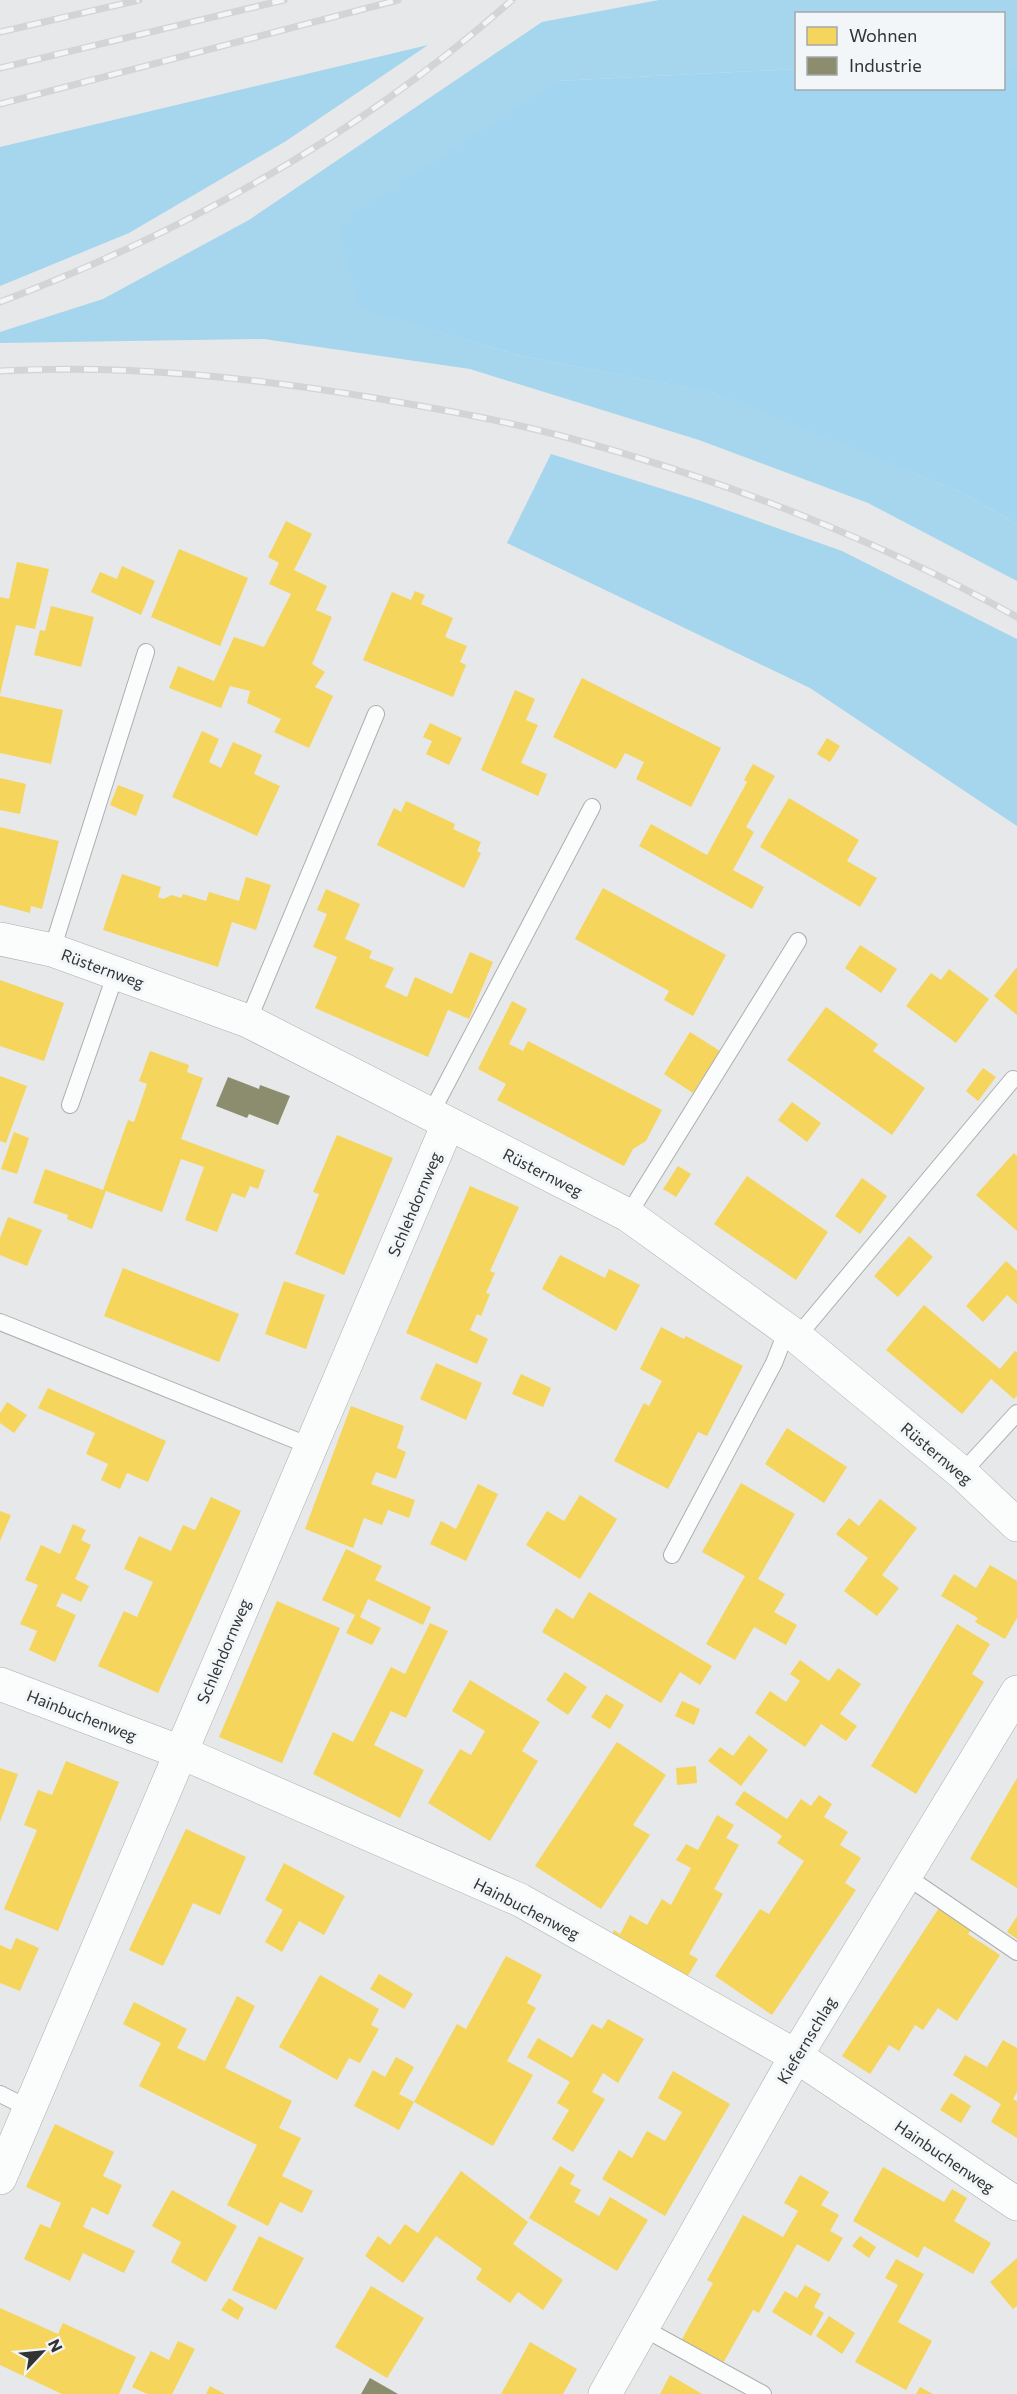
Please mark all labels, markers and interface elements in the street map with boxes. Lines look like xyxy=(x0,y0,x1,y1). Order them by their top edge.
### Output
legend xyxy=(795,12,1005,90)
text: Wohnen xyxy=(849,24,917,46)
text: Industrie xyxy=(849,54,922,76)
street label: Rüsternweg xyxy=(59,944,147,992)
street label: Rüsternweg xyxy=(500,1144,586,1200)
street label: Schlehdornweg xyxy=(383,1148,445,1259)
street label: Rüsternweg xyxy=(898,1418,977,1488)
street label: Schlehdornweg xyxy=(192,1595,254,1706)
street label: Hainbuchenweg xyxy=(24,1685,140,1745)
street label: Hainbuchenweg xyxy=(471,1873,583,1943)
street label: Kiefernschlag xyxy=(772,1993,840,2087)
street label: Hainbuchenweg xyxy=(892,2116,999,2197)
north arrow xyxy=(12,2322,72,2382)
text: N xyxy=(45,2336,67,2355)

